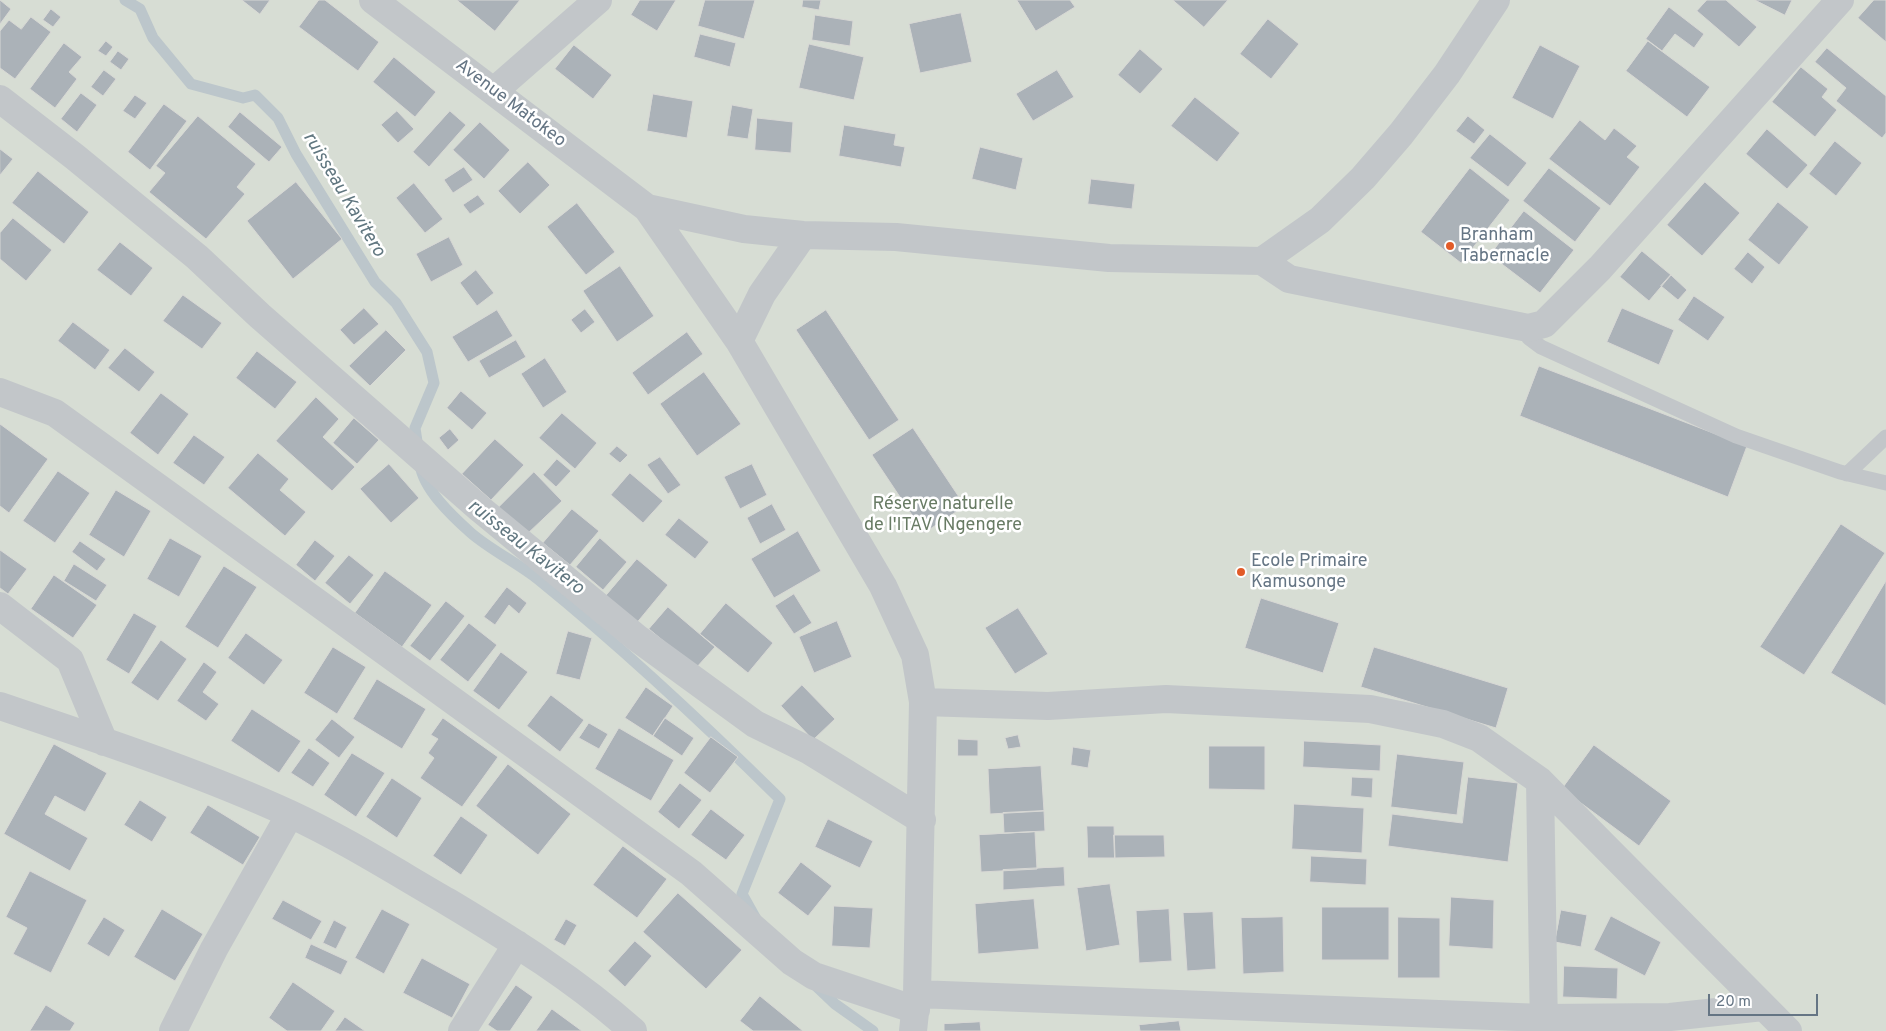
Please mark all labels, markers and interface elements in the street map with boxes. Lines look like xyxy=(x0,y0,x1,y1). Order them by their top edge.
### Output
street label: Avenue Matokeo xyxy=(450,55,570,153)
water label: ruisseau Kavitero xyxy=(297,128,389,262)
place label: Branham Tabernacle xyxy=(1460,225,1549,268)
marker: Branham Tabernacle xyxy=(1444,240,1456,252)
park label: Réserve naturelle de l'ITAV (Ngengere xyxy=(864,494,1022,536)
water label: ruisseau Kavitero xyxy=(462,495,588,601)
place label: Ecole Primaire Kamusonge xyxy=(1251,551,1367,594)
marker: Ecole Primaire Kamusonge xyxy=(1235,566,1247,578)
scale bar xyxy=(1711,984,1821,1016)
text: 20 m xyxy=(1716,993,1751,1012)

